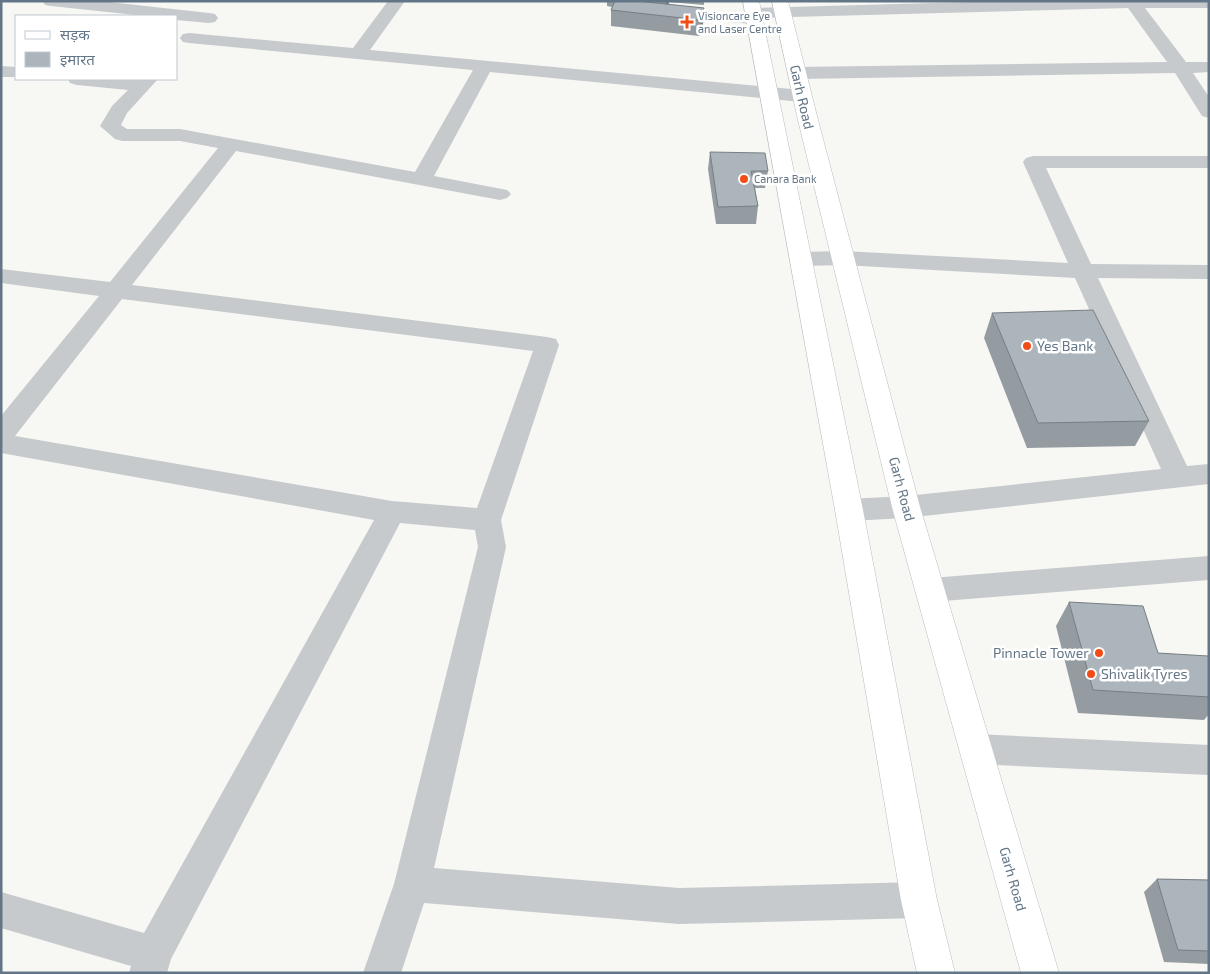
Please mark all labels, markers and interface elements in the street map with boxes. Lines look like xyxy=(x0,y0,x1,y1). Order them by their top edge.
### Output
place label: Visioncare Eye and Laser Centre xyxy=(698,9,782,35)
legend xyxy=(15,15,178,80)
marker: Visioncare Eye and Laser Centre xyxy=(680,15,694,29)
text: सड़क xyxy=(60,25,90,43)
text: इमारत xyxy=(60,50,95,68)
street label: Garh Road xyxy=(787,63,818,131)
place label: Canara Bank xyxy=(754,172,817,185)
marker: Canara Bank xyxy=(738,173,750,185)
place label: Yes Bank xyxy=(1037,337,1093,354)
marker: Yes Bank xyxy=(1021,340,1033,352)
street label: Garh Road xyxy=(886,455,919,523)
place label: Pinnacle Tower xyxy=(993,644,1089,661)
marker: Pinnacle Tower xyxy=(1093,647,1105,659)
place label: Shivalik Tyres xyxy=(1101,665,1188,682)
marker: Shivalik Tyres xyxy=(1085,668,1097,680)
street label: Garh Road xyxy=(996,845,1031,913)

